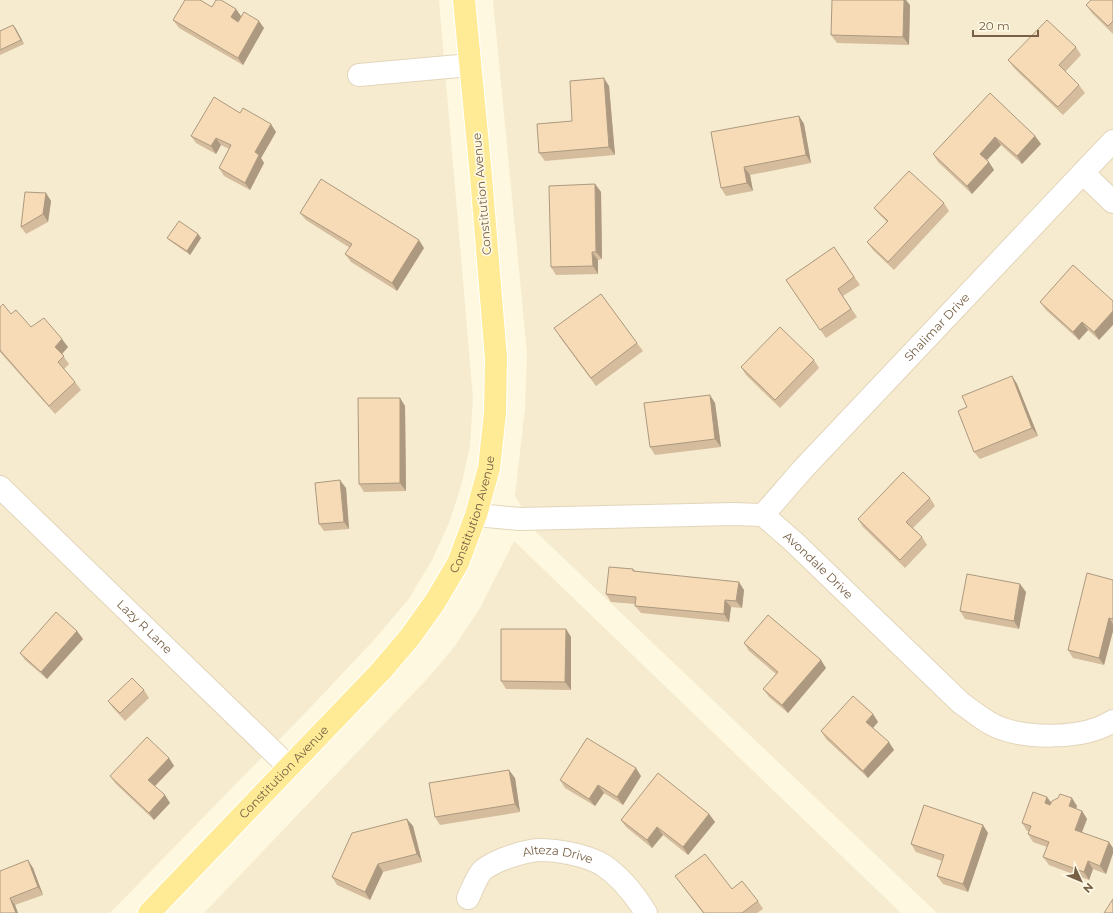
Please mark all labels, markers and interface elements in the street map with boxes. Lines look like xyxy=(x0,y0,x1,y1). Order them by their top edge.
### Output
scale bar xyxy=(973,12,1038,38)
text: 20 m xyxy=(979,18,1010,33)
street label: Constitution Avenue xyxy=(469,132,494,256)
street label: Shalimar Drive xyxy=(901,290,972,364)
street label: Constitution Avenue xyxy=(446,455,497,576)
street label: Avondale Drive xyxy=(781,528,856,602)
street label: Lazy R Lane xyxy=(114,596,175,657)
street label: Constitution Avenue xyxy=(236,722,332,821)
street label: Alteza Drive xyxy=(521,842,595,866)
north arrow xyxy=(1061,861,1101,901)
text: N xyxy=(1080,880,1096,896)

